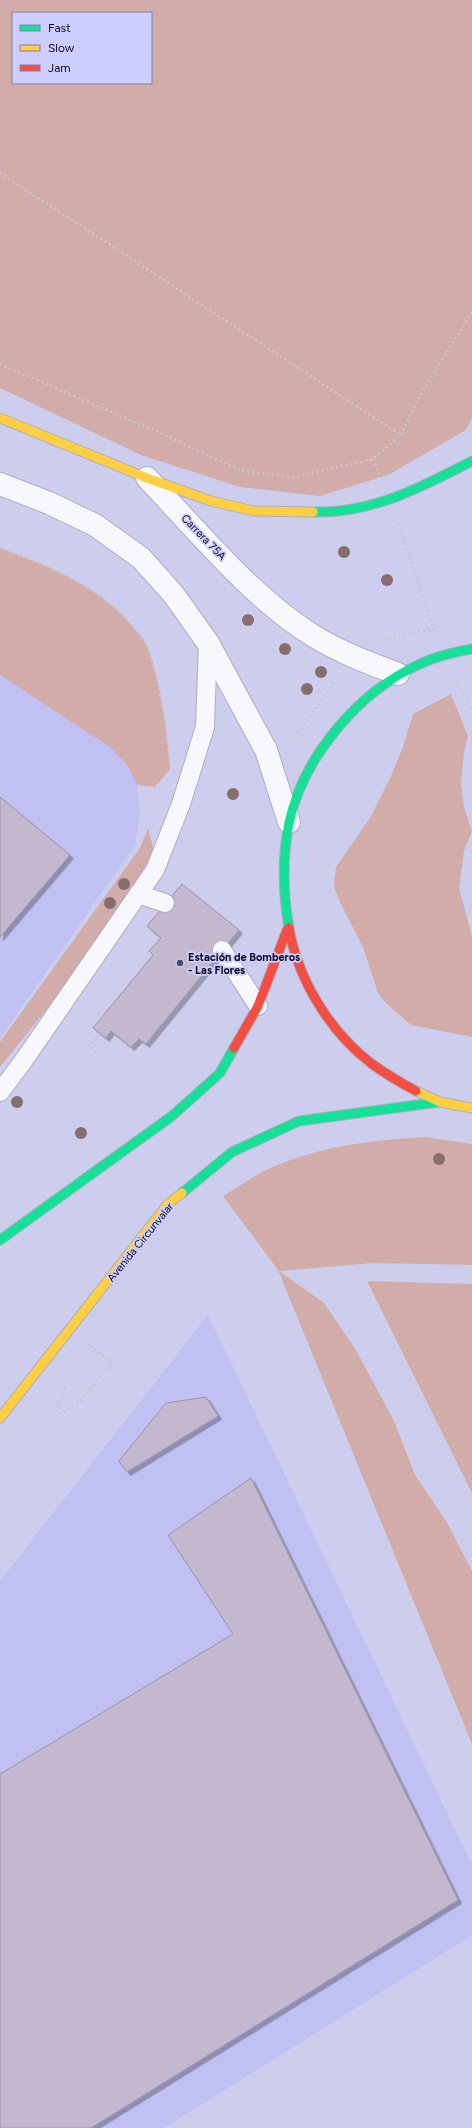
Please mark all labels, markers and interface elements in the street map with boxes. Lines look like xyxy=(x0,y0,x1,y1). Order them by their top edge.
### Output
legend xyxy=(12,12,152,84)
text: Fast xyxy=(48,21,71,35)
text: Slow xyxy=(48,41,75,55)
text: Jam xyxy=(48,61,71,75)
street label: Carrera 75A xyxy=(179,512,229,563)
place label: Estación de Bomberos - Las Flores xyxy=(188,951,300,977)
marker: Estación de Bomberos - Las Flores xyxy=(175,958,185,968)
street label: Avenida Circunvalar xyxy=(105,1200,176,1284)

